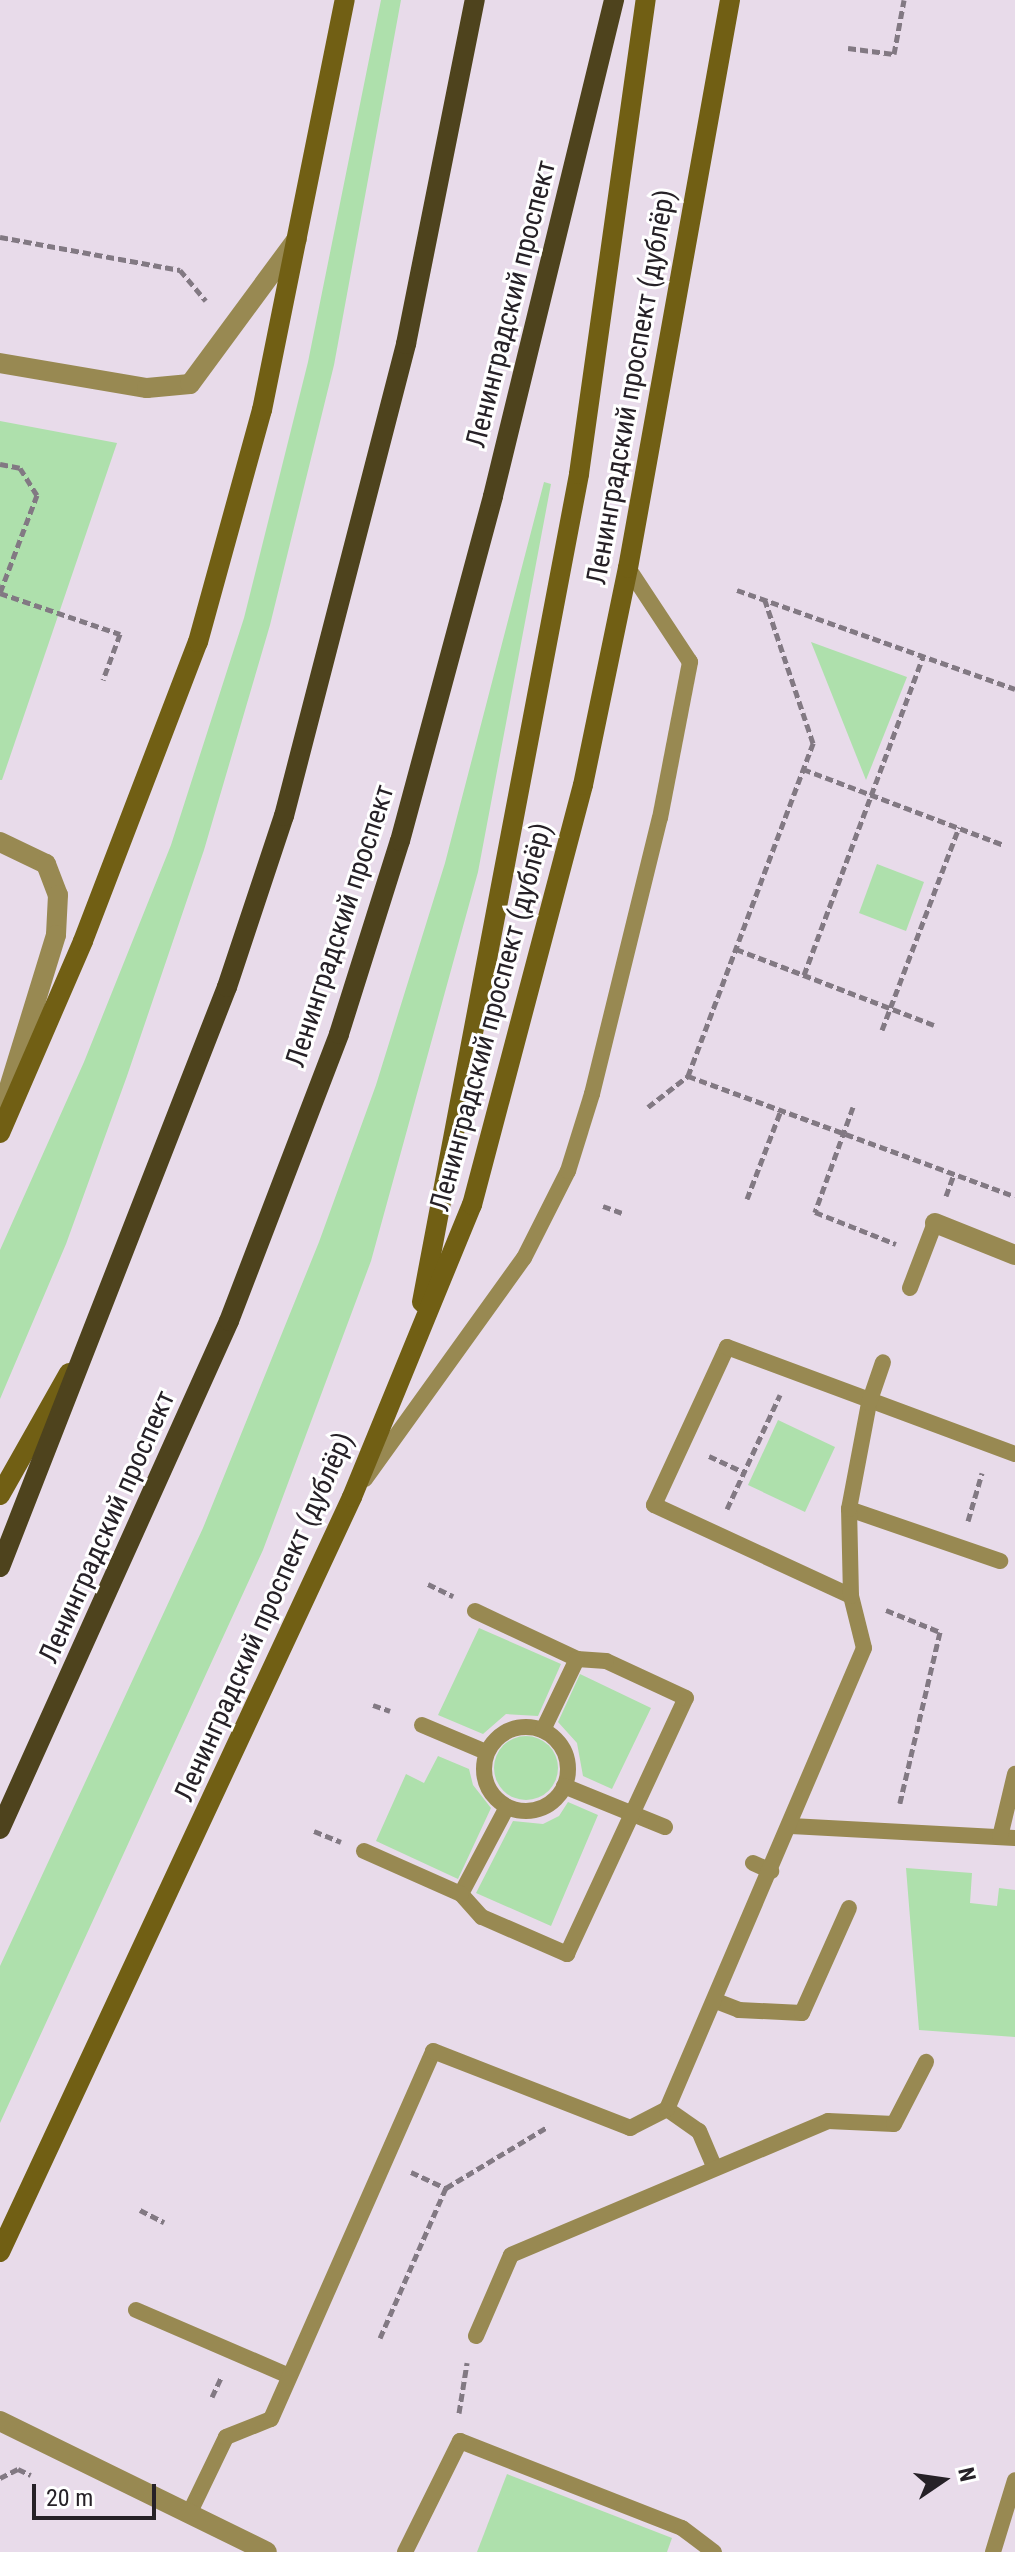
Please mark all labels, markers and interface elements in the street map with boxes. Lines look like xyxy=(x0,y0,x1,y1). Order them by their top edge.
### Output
street label: Ленинградский проспект xyxy=(459,157,563,451)
street label: Ленинградский проспект (дублёр) xyxy=(580,187,682,587)
street label: Ленинградский проспект xyxy=(278,781,402,1071)
street label: Ленинградский проспект (дублёр) xyxy=(423,819,559,1215)
street label: Ленинградский проспект xyxy=(32,1385,182,1669)
street label: Ленинградский проспект (дублёр) xyxy=(167,1427,361,1807)
north arrow xyxy=(903,2440,983,2520)
text: N xyxy=(953,2465,981,2484)
scale bar xyxy=(36,2468,160,2518)
text: 20 m xyxy=(46,2484,93,2512)

